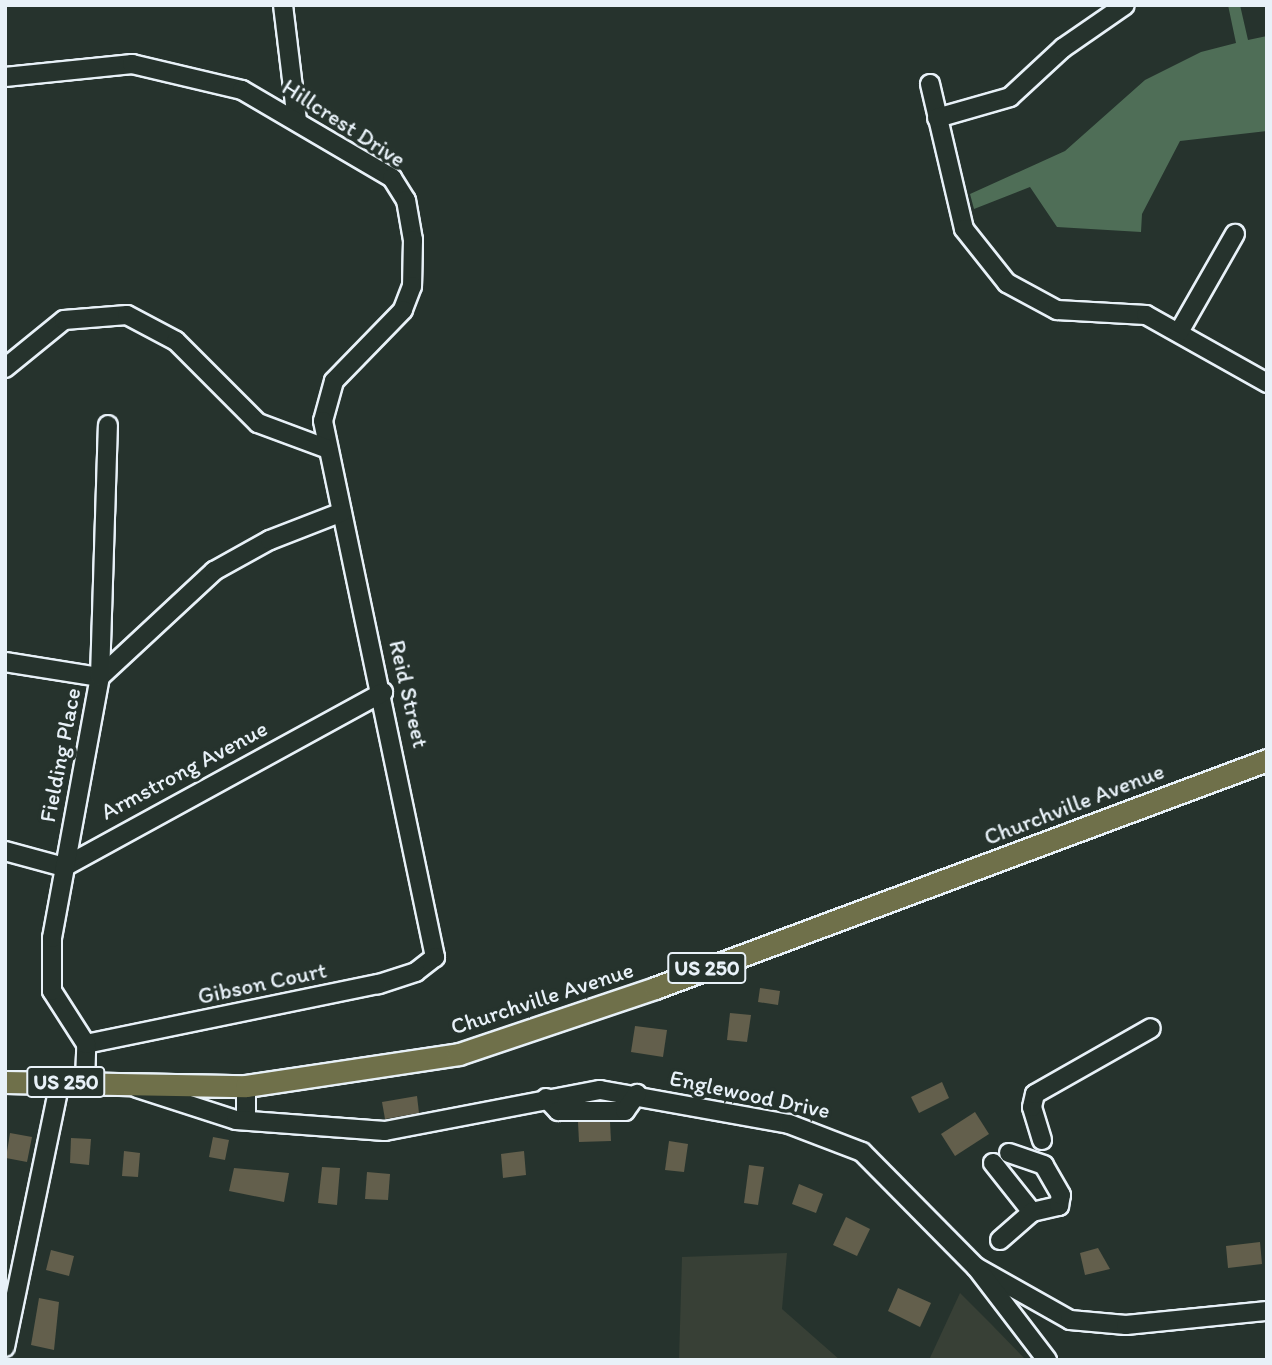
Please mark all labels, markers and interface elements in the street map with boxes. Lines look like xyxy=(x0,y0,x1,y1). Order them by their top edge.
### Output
street label: Hillcrest Drive xyxy=(277,73,411,173)
street label: Reid Street xyxy=(383,638,435,750)
street label: Fielding Place xyxy=(33,685,87,825)
street label: Armstrong Avenue xyxy=(96,715,272,825)
street label: Churchville Avenue xyxy=(981,757,1167,851)
road number: US 250 xyxy=(667,950,747,986)
street label: Gibson Court xyxy=(195,956,329,1010)
street label: Churchville Avenue xyxy=(448,956,636,1040)
road number: US 250 xyxy=(26,1064,106,1100)
street label: Englewood Drive xyxy=(667,1064,833,1124)

